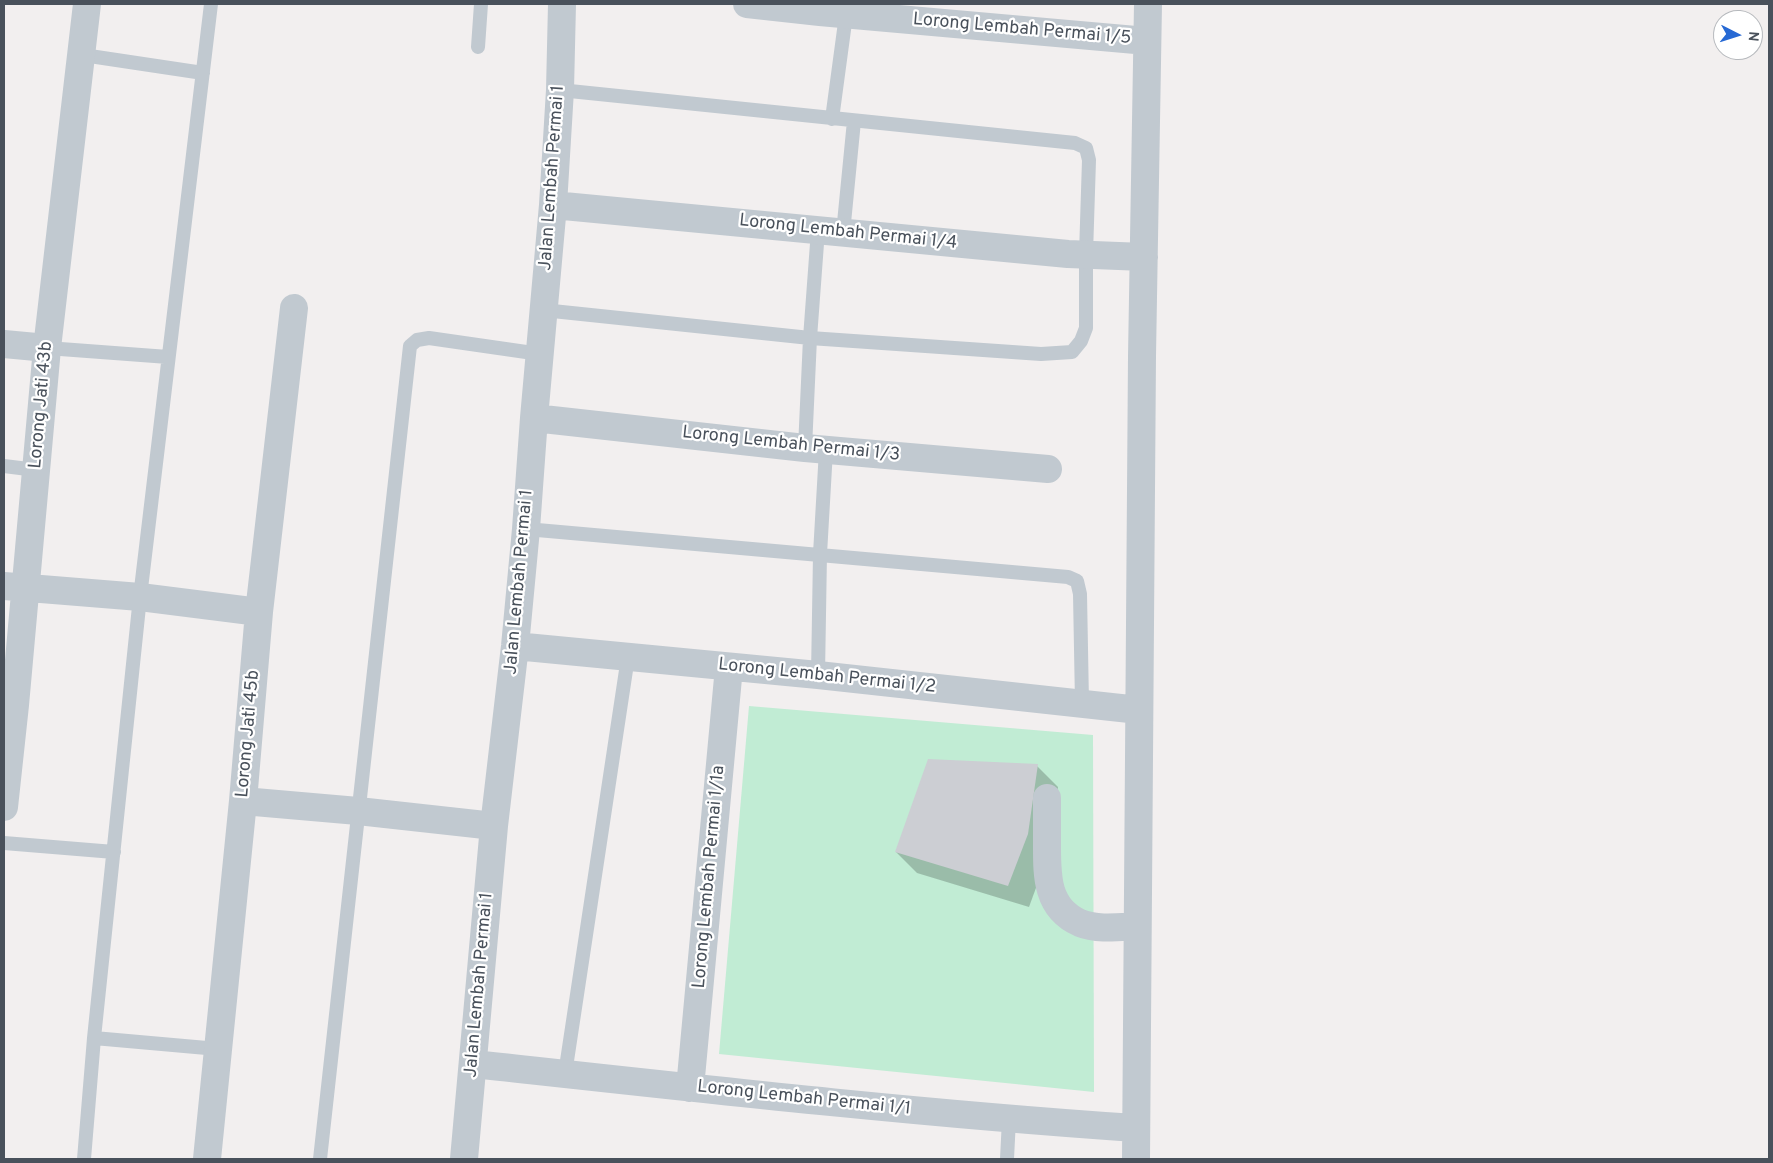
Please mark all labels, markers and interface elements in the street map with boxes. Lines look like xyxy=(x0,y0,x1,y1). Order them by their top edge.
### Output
street label: Lorong Lembah Permai 1/5 xyxy=(912,10,1132,50)
north arrow xyxy=(1713,10,1763,60)
text: N xyxy=(1744,31,1761,42)
street label: Jalan Lembah Permai 1 xyxy=(536,85,570,271)
street label: Lorong Lembah Permai 1/4 xyxy=(738,211,958,255)
street label: Lorong Jati 43b xyxy=(26,340,58,470)
street label: Lorong Lembah Permai 1/3 xyxy=(681,423,901,467)
street label: Jalan Lembah Permai 1 xyxy=(501,488,539,676)
street label: Lorong Lembah Permai 1/2 xyxy=(717,655,937,699)
street label: Lorong Jati 45b xyxy=(233,669,265,799)
street label: Lorong Lembah Permai 1/1a xyxy=(689,765,731,989)
street label: Jalan Lembah Permai 1 xyxy=(461,891,499,1079)
street label: Lorong Lembah Permai 1/1 xyxy=(696,1077,912,1121)

